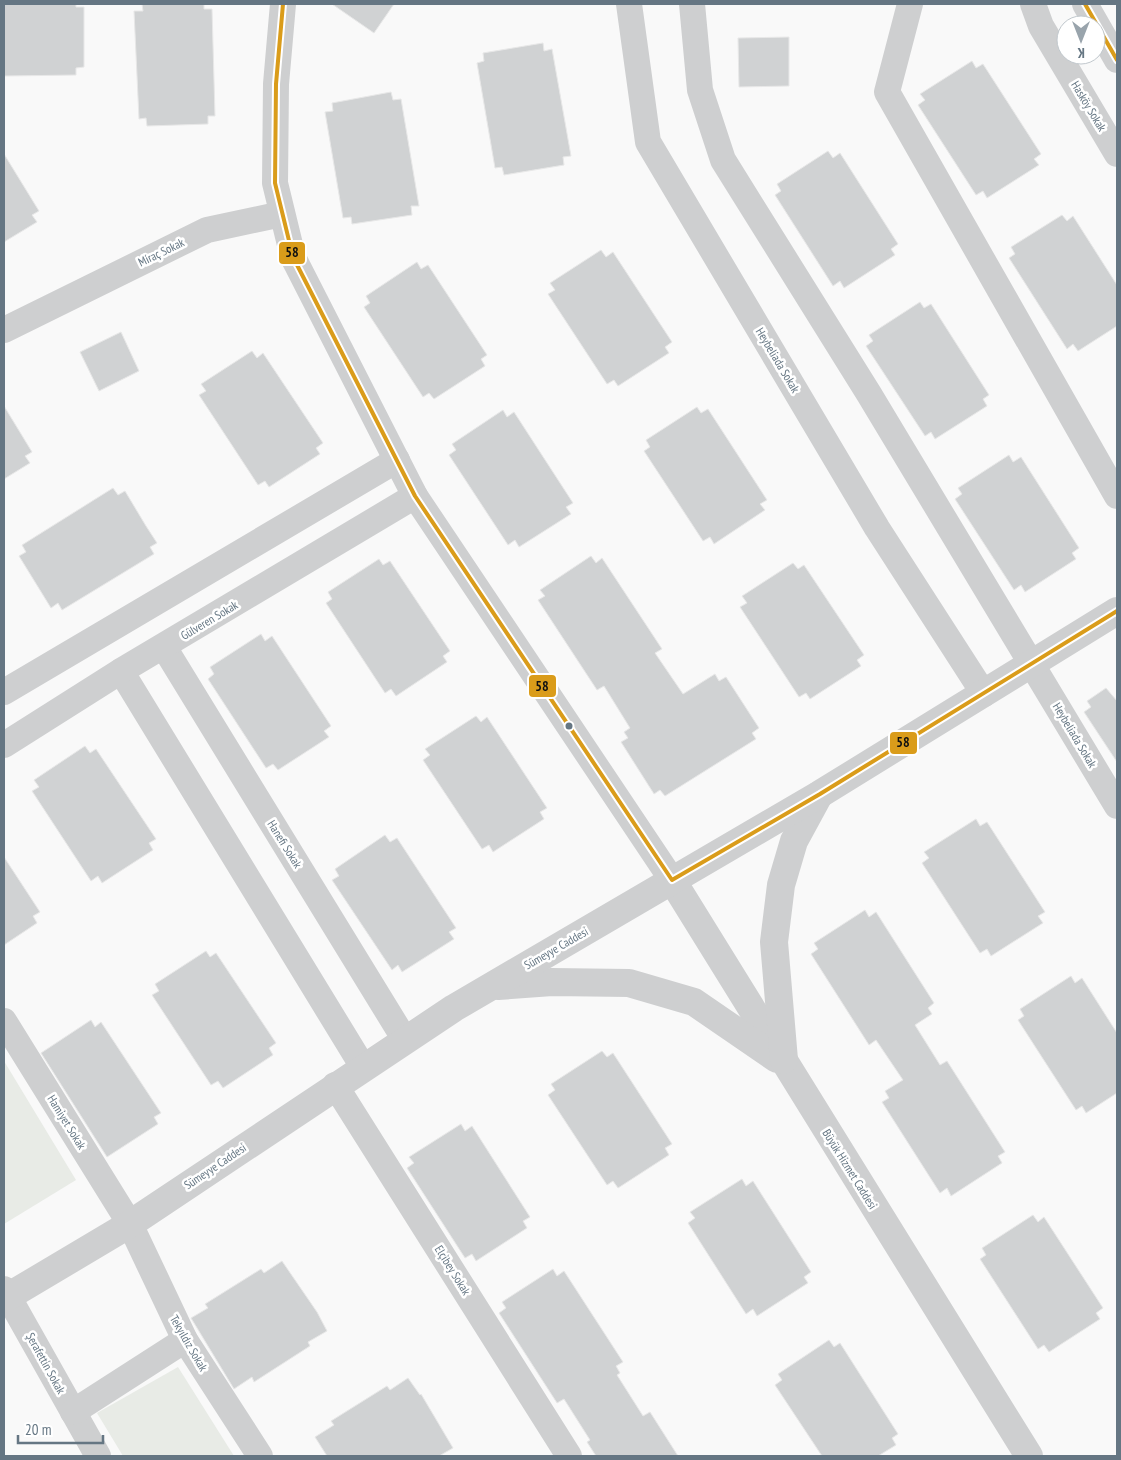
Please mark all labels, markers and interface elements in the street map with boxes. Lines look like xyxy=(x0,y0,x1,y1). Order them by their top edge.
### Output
north arrow xyxy=(1056,15,1106,65)
text: K xyxy=(1077,44,1085,62)
street label: Hasköy Sokak xyxy=(1068,78,1110,134)
street label: Miraç Sokak xyxy=(136,234,187,270)
line badge: 58 xyxy=(278,241,306,265)
text: 58 xyxy=(285,243,299,261)
street label: Heybeliada Sokak xyxy=(753,325,803,395)
street label: Gülveren Sokak xyxy=(178,597,241,643)
line badge: 58 xyxy=(528,674,557,698)
text: 58 xyxy=(535,677,549,695)
street label: Heybeliada Sokak xyxy=(1050,700,1100,770)
unlabelled marker xyxy=(564,721,574,731)
line badge: 58 xyxy=(889,731,918,755)
text: 58 xyxy=(896,733,910,751)
street label: Hanefi Sokak xyxy=(264,817,306,871)
street label: Sümeyye Caddesi xyxy=(521,924,591,972)
street label: Hamiyet Sokak xyxy=(44,1092,90,1152)
street label: Büyük Hizmet Caddesi xyxy=(819,1126,881,1212)
street label: Sümeyye Caddesi xyxy=(181,1140,249,1192)
street label: Elçibey Sokak xyxy=(432,1242,474,1298)
street label: Tekyıldız Sokak xyxy=(167,1312,211,1374)
street label: Şerafettin Sokak xyxy=(23,1330,69,1396)
scale bar xyxy=(18,1412,102,1444)
text: 20 m xyxy=(25,1420,51,1439)

